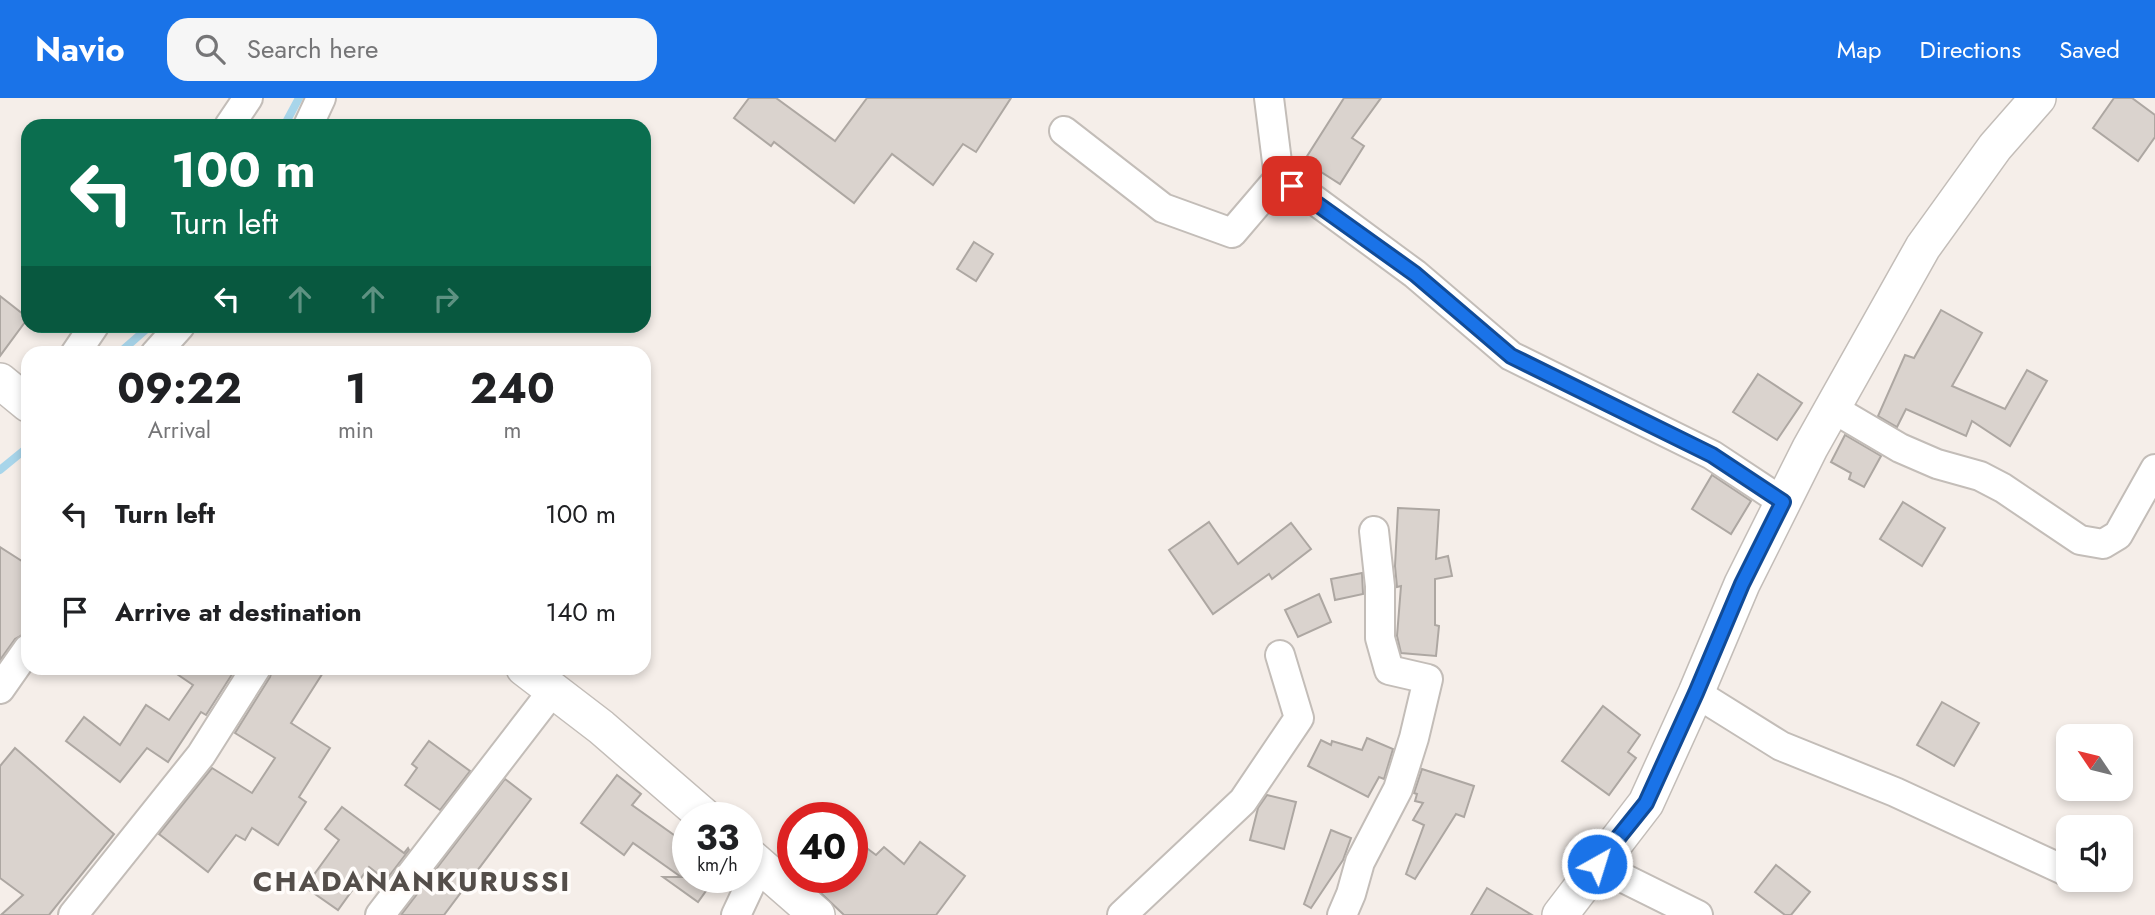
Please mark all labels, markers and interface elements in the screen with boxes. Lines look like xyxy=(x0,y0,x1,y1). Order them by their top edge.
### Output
search box xyxy=(167,18,657,81)
text: Navio xyxy=(35,26,125,73)
icon: search xyxy=(191,30,229,68)
text: Search here xyxy=(247,30,378,68)
text: Map xyxy=(1837,32,1882,67)
text: Directions xyxy=(1920,32,2021,67)
text: Saved xyxy=(2059,32,2120,67)
text: 100 m xyxy=(171,135,316,205)
icon: left xyxy=(56,147,147,238)
pin xyxy=(1262,156,1322,216)
icon: arrive xyxy=(1273,167,1311,205)
text: Turn left xyxy=(171,200,278,246)
icon: left xyxy=(208,280,246,318)
icon: ahead xyxy=(281,280,319,318)
icon: ahead xyxy=(354,280,392,318)
icon: right xyxy=(427,280,465,318)
text: 09:22 xyxy=(117,358,242,419)
text: 1 xyxy=(345,358,367,419)
text: 240 xyxy=(470,358,555,419)
text: Arrival xyxy=(148,413,211,447)
text: min xyxy=(338,413,374,447)
text: m xyxy=(503,413,521,447)
icon: left xyxy=(56,495,94,533)
text: Turn left xyxy=(115,495,215,533)
text: 100 m xyxy=(545,495,616,533)
icon: arrive xyxy=(56,593,94,631)
text: Arrive at destination xyxy=(115,593,362,631)
text: 140 m xyxy=(545,593,616,631)
north arrow xyxy=(2056,724,2133,802)
map controls xyxy=(2056,724,2133,892)
speed limit sign: 40 xyxy=(777,802,868,893)
text: 33 xyxy=(696,813,739,863)
button: sound xyxy=(2056,815,2133,892)
position arrow xyxy=(1560,827,1634,901)
text: km/h xyxy=(697,852,738,878)
district label: CHADANANKURUSSI xyxy=(253,861,571,902)

